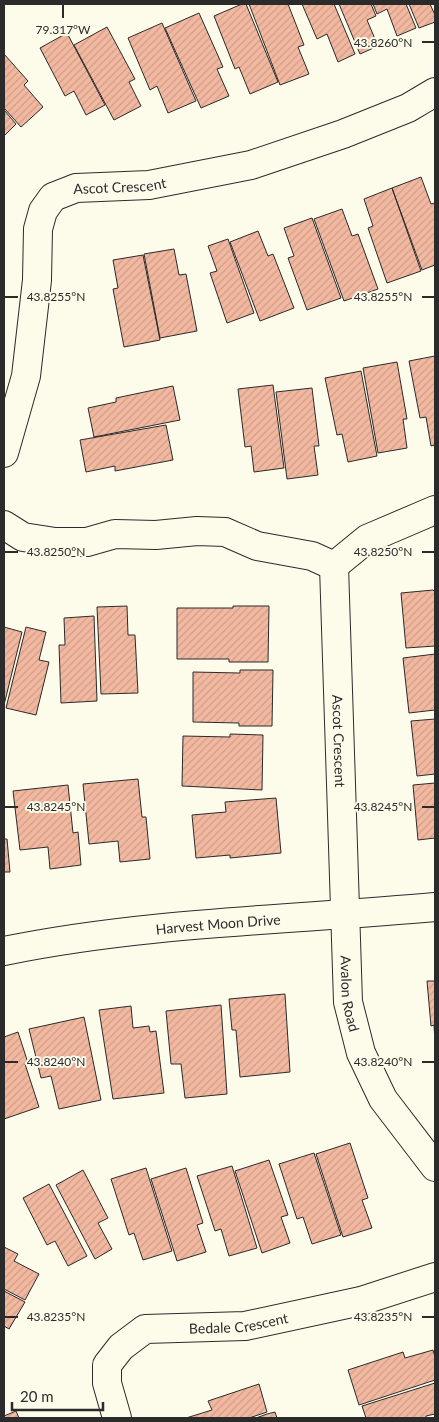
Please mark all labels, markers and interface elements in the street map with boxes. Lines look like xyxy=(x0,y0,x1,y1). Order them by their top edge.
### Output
text: 79.317°W xyxy=(35,22,91,37)
text: 43.8260°N xyxy=(354,35,412,50)
street label: Ascot Crescent xyxy=(73,173,167,197)
text: 43.8255°N xyxy=(27,289,85,304)
text: 43.8255°N xyxy=(354,289,412,304)
text: 43.8250°N xyxy=(27,544,85,559)
text: 43.8250°N xyxy=(354,544,412,559)
street label: Ascot Crescent xyxy=(330,694,350,788)
text: 43.8245°N xyxy=(27,799,85,814)
text: 43.8245°N xyxy=(354,799,412,814)
street label: Harvest Moon Drive xyxy=(155,910,281,937)
street label: Avalon Road xyxy=(338,955,364,1033)
text: 43.8240°N xyxy=(27,1054,85,1069)
text: 43.8240°N xyxy=(354,1054,412,1069)
street label: Bedale Crescent xyxy=(189,1308,289,1336)
text: 43.8235°N xyxy=(27,1309,85,1324)
text: 43.8235°N xyxy=(354,1309,412,1324)
scale bar xyxy=(12,1380,104,1412)
text: 20 m xyxy=(20,1387,54,1405)

